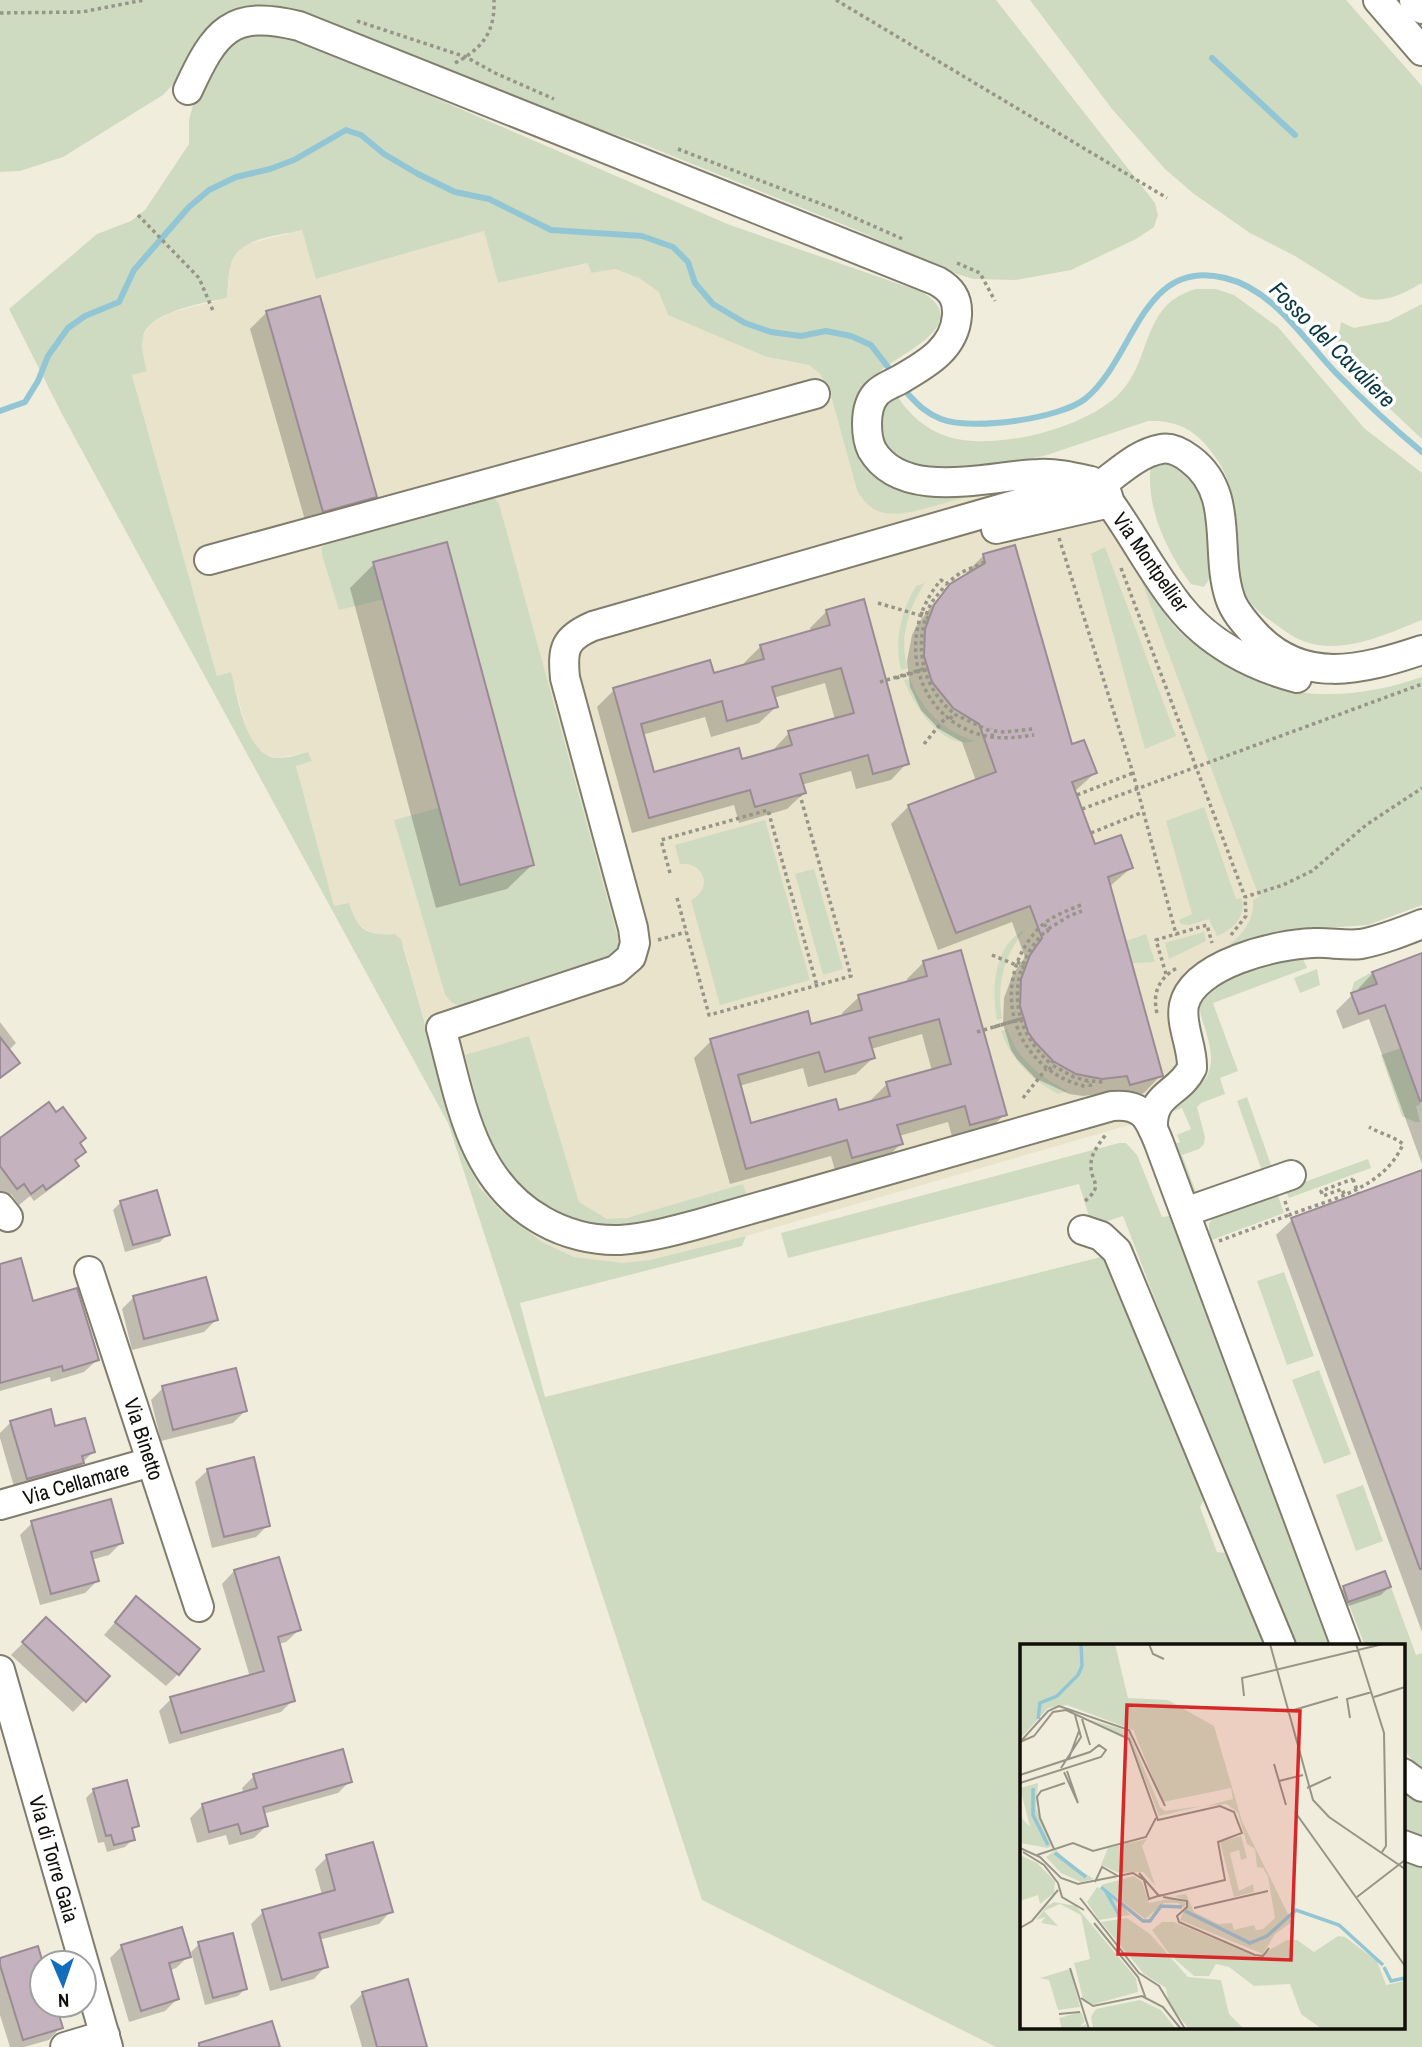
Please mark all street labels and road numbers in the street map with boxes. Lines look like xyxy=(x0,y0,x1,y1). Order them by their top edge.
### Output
street label: Via Montpellier xyxy=(1106,506,1196,618)
street label: Via Binetto xyxy=(117,1394,171,1484)
street label: Via Cellamare xyxy=(20,1454,132,1512)
street label: Via di Torre Gaia xyxy=(22,1792,86,1926)

